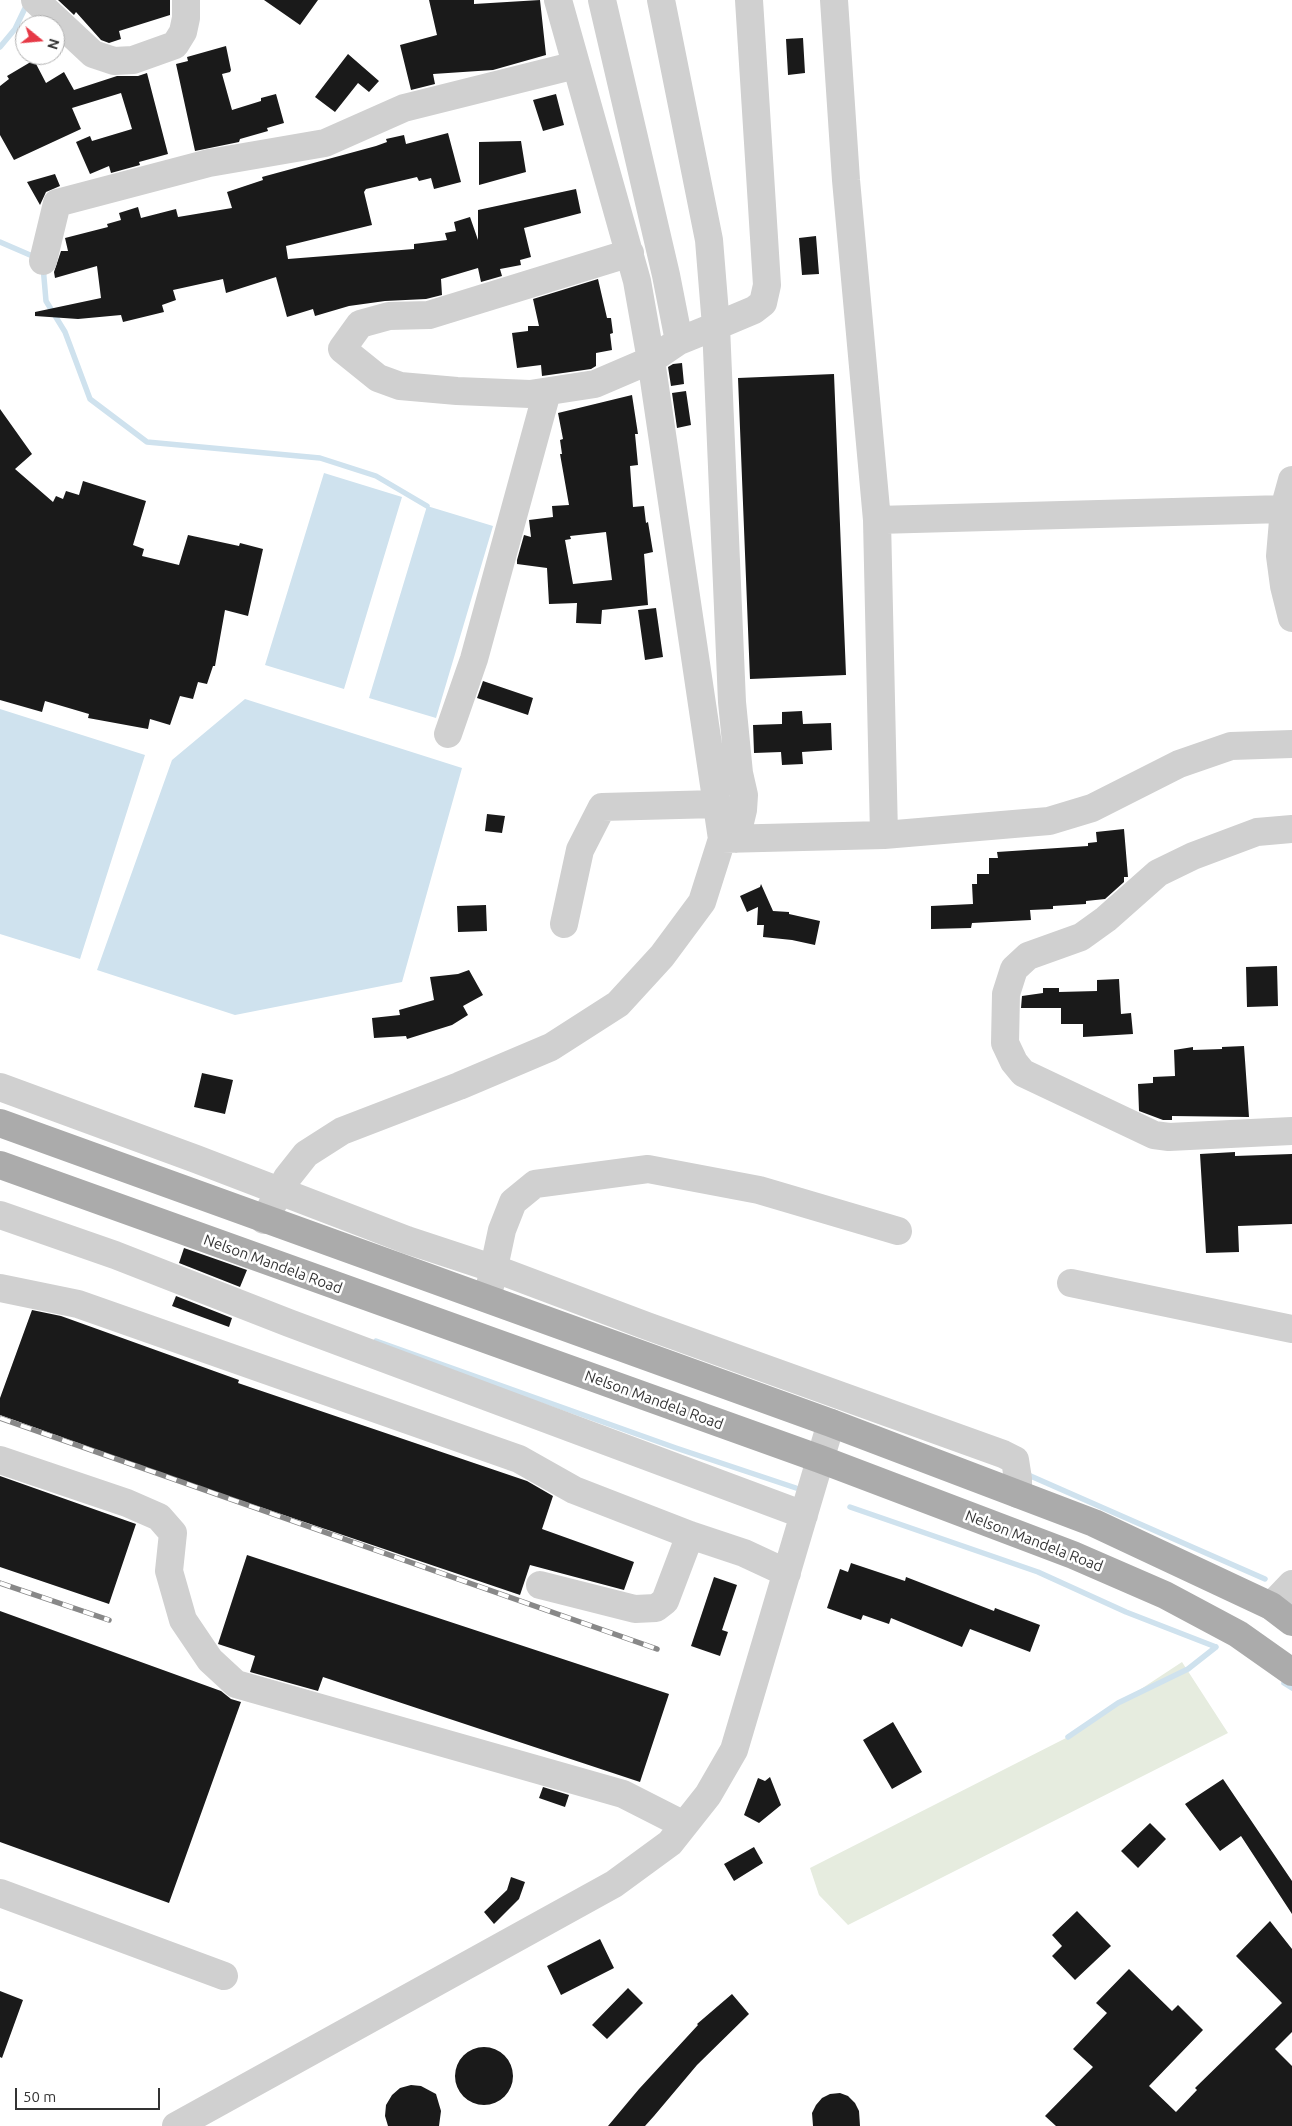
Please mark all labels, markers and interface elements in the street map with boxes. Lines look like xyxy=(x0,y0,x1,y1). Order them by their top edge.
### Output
north arrow xyxy=(15,15,65,65)
text: N xyxy=(44,37,63,51)
street label: Nelson Mandela Road xyxy=(201,1231,345,1297)
street label: Nelson Mandela Road xyxy=(582,1367,726,1433)
street label: Nelson Mandela Road xyxy=(963,1506,1105,1576)
scale bar xyxy=(18,2078,162,2110)
text: 50 m xyxy=(23,2088,56,2105)

